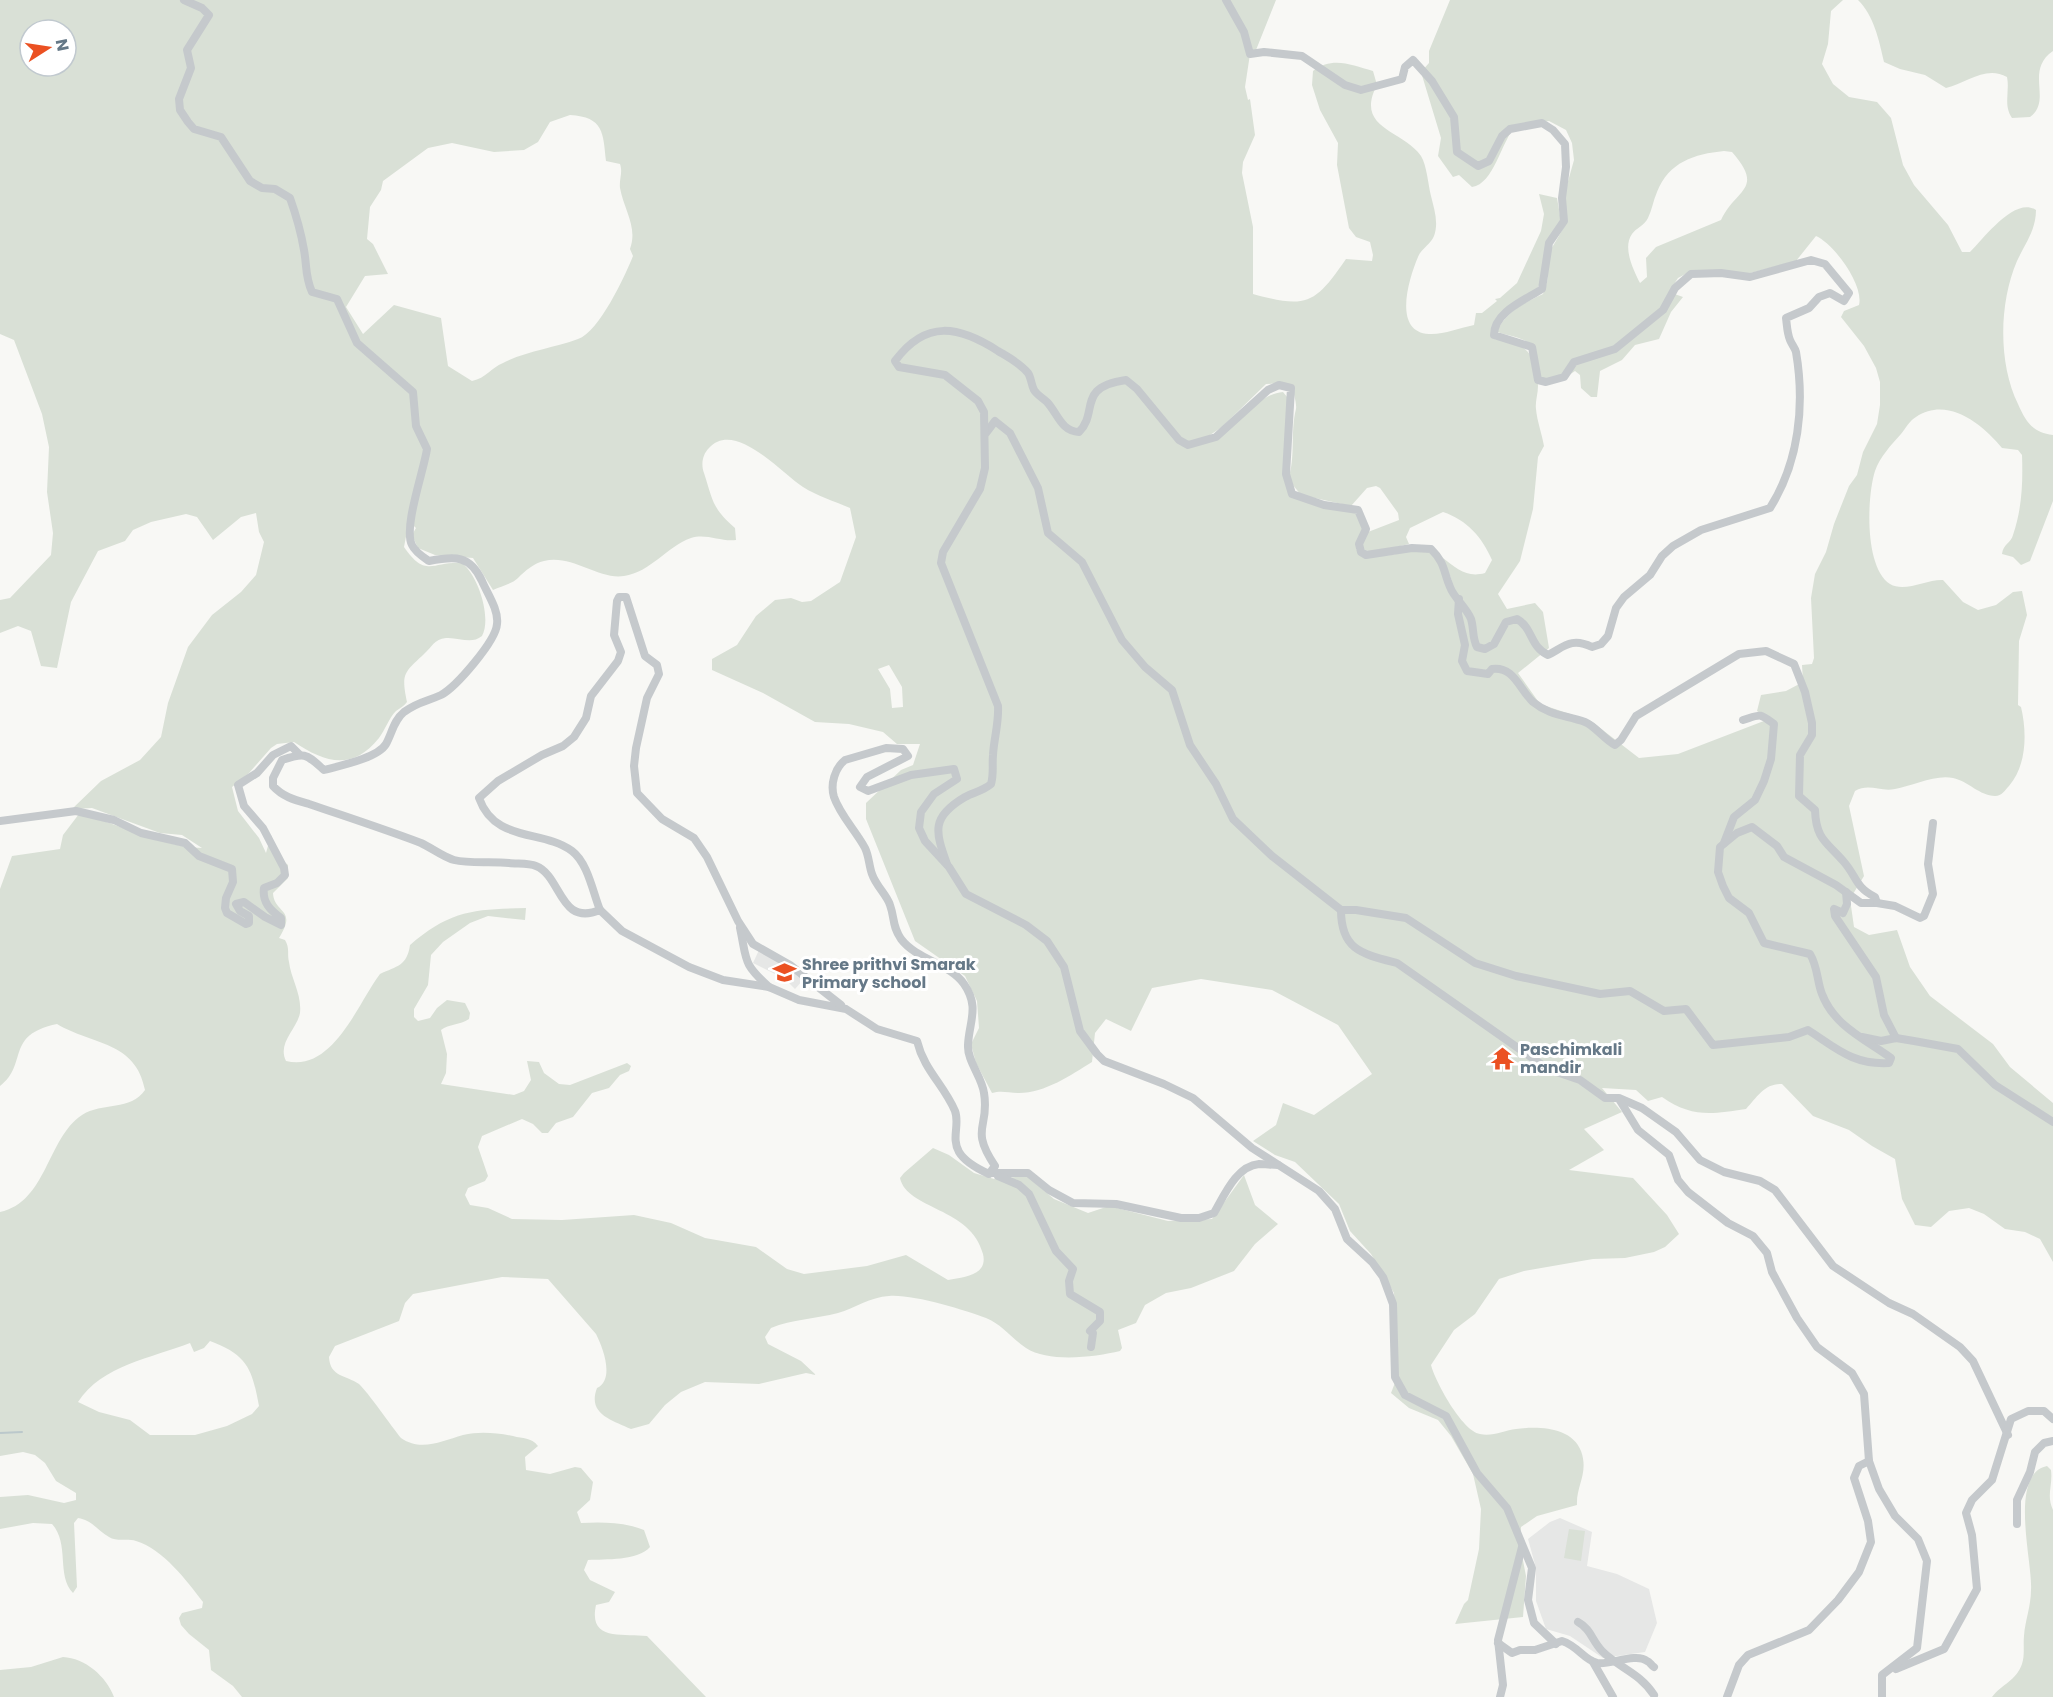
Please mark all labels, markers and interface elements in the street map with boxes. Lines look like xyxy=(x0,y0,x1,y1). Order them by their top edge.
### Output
north arrow xyxy=(18,18,78,78)
text: N xyxy=(50,37,75,53)
place label: Shree prithvi Smarak Primary school xyxy=(802,953,976,994)
school or university icon: Shree prithvi Smarak Primary school xyxy=(771,960,797,986)
place label: Paschimkali mandir xyxy=(1520,1038,1622,1079)
temple icon: Paschimkali mandir xyxy=(1489,1045,1515,1071)

